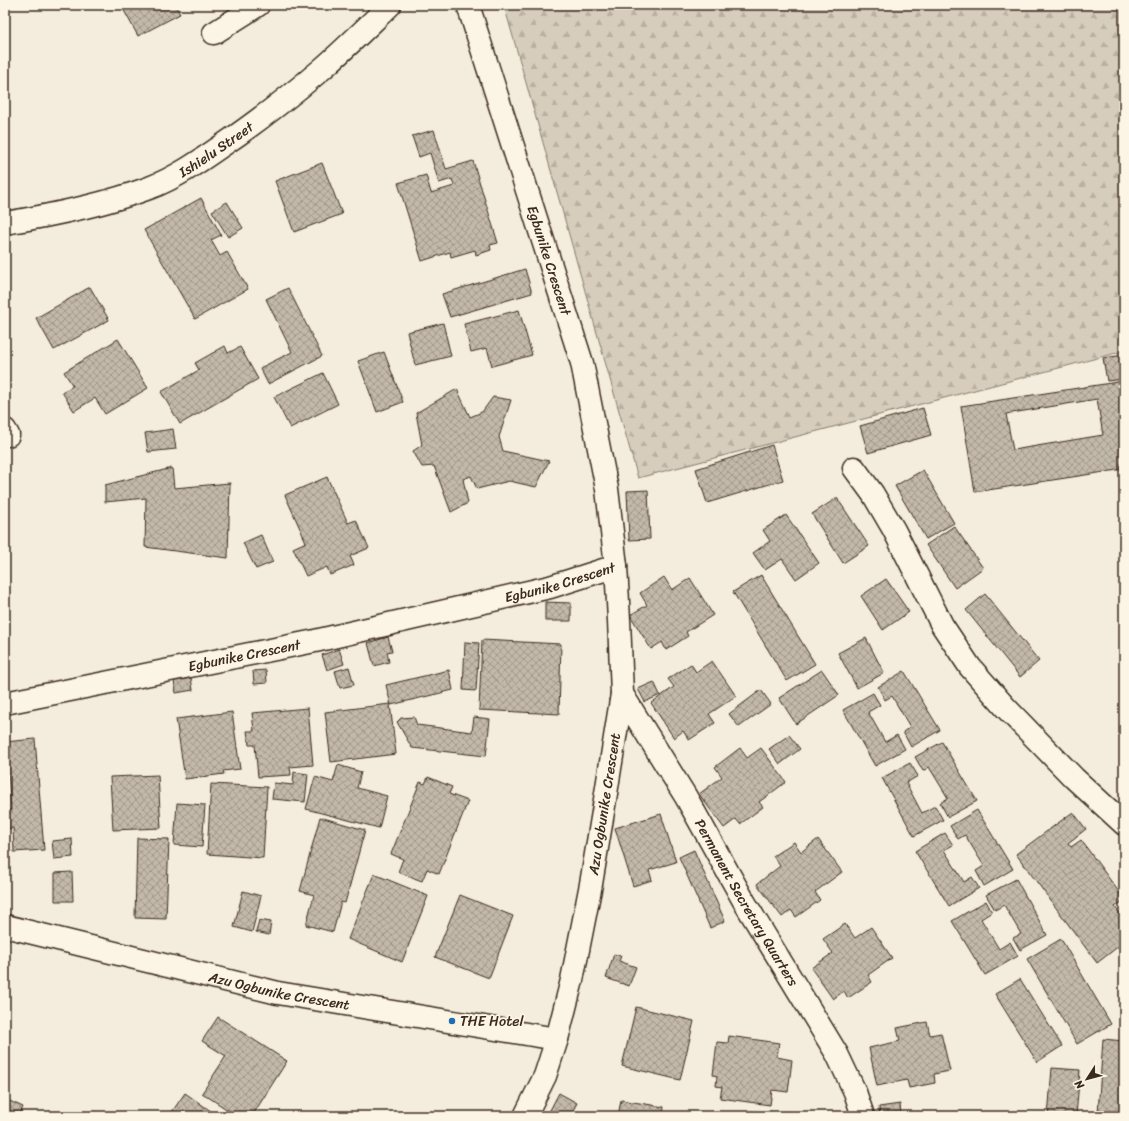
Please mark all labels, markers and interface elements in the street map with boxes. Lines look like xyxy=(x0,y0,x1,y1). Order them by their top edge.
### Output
street label: Ishielu Street xyxy=(173,114,260,185)
street label: Egbunike Crescent xyxy=(520,202,578,320)
street label: Egbunike Crescent xyxy=(502,555,620,610)
street label: Egbunike Crescent xyxy=(186,632,304,679)
street label: Azu Ogbunike Crescent xyxy=(581,731,628,878)
street label: Permanent Secretary Quarters xyxy=(687,814,805,992)
street label: Azu Ogbunike Crescent xyxy=(205,964,352,1018)
place label: THE Hotel xyxy=(460,1009,524,1034)
marker: THE Hotel xyxy=(447,1016,457,1026)
north arrow xyxy=(1067,1059,1107,1099)
text: N xyxy=(1069,1076,1090,1094)

